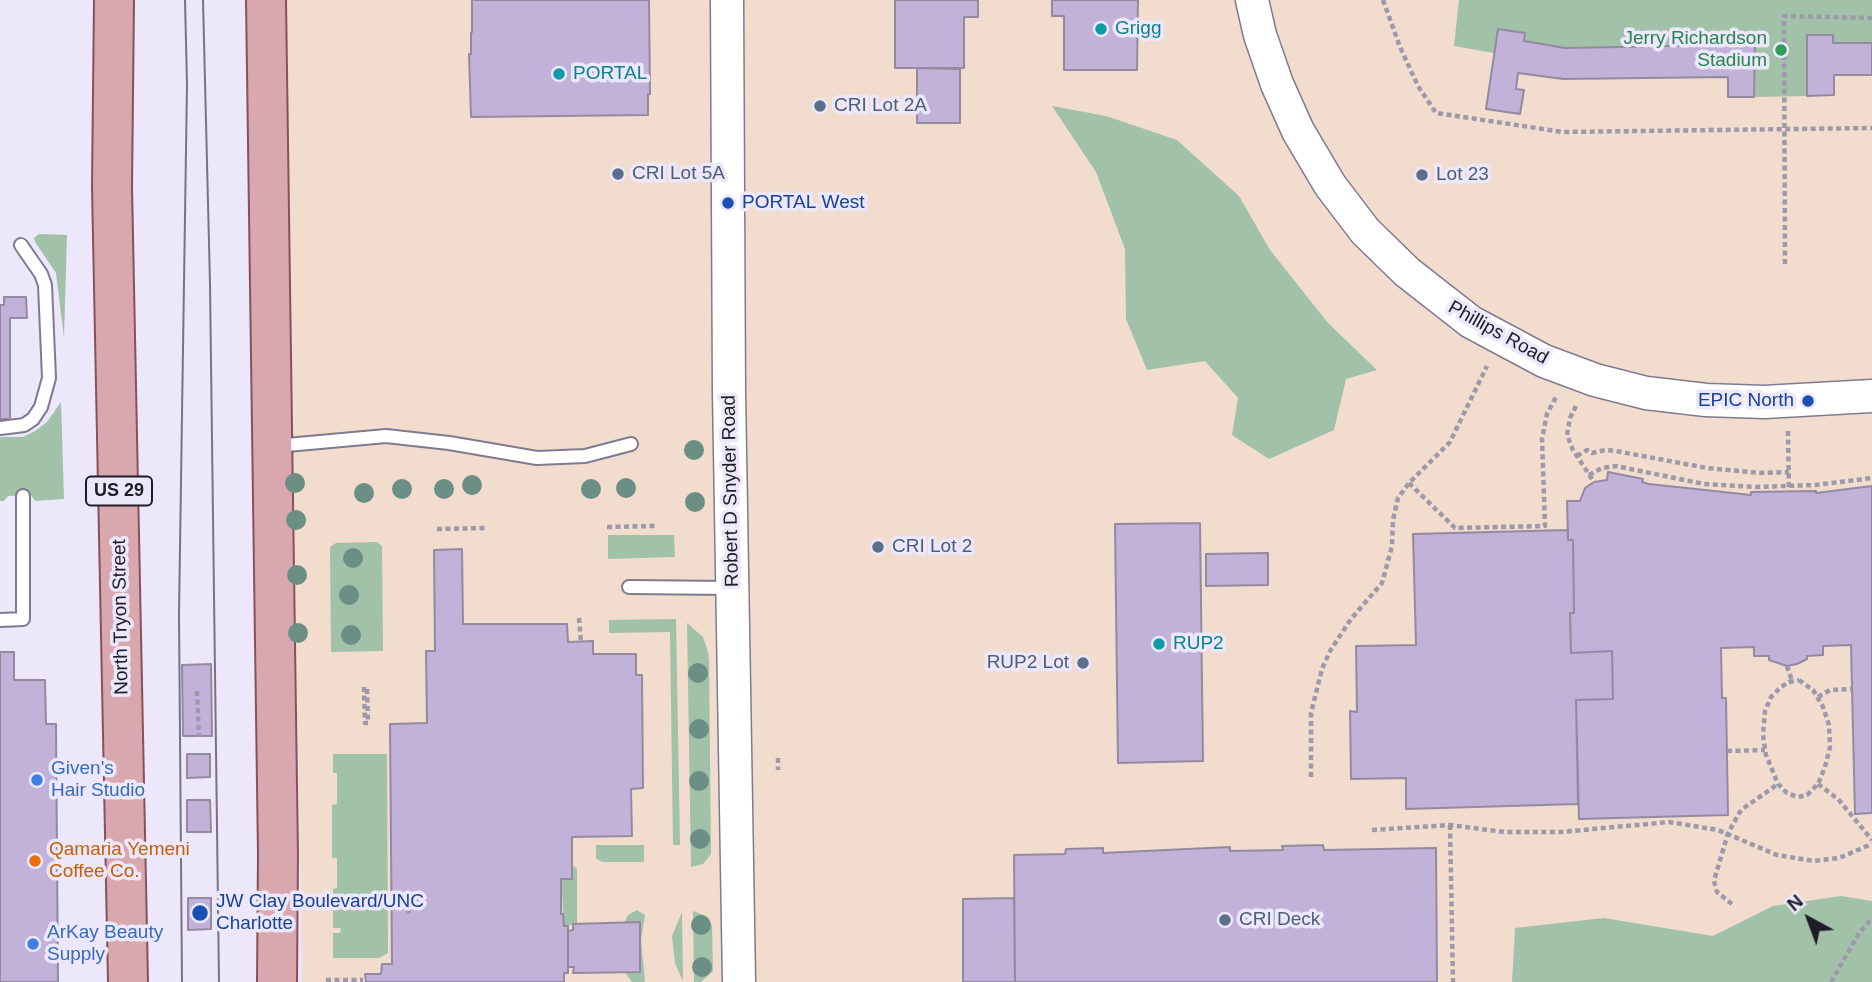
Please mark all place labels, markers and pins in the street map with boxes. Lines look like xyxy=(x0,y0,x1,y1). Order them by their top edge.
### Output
place label: Grigg xyxy=(1115,18,1161,40)
marker: Grigg xyxy=(1093,21,1109,37)
place label: Jerry Richardson Stadium xyxy=(1623,28,1767,72)
marker: Jerry Richardson Stadium xyxy=(1773,42,1789,58)
place label: PORTAL xyxy=(573,63,647,85)
marker: PORTAL xyxy=(551,66,567,82)
place label: CRI Lot 2A xyxy=(834,95,927,117)
marker: CRI Lot 2A xyxy=(812,98,828,114)
place label: CRI Lot 5A xyxy=(632,163,725,185)
place label: Lot 23 xyxy=(1436,164,1489,186)
marker: CRI Lot 5A xyxy=(610,166,626,182)
marker: Lot 23 xyxy=(1414,167,1430,183)
place label: PORTAL West xyxy=(742,192,864,214)
marker: PORTAL West xyxy=(720,195,736,211)
place label: EPIC North xyxy=(1698,390,1794,412)
marker: EPIC North xyxy=(1800,393,1816,409)
place label: CRI Lot 2 xyxy=(892,536,972,558)
marker: CRI Lot 2 xyxy=(870,539,886,555)
place label: RUP2 xyxy=(1173,633,1224,655)
marker: RUP2 xyxy=(1151,636,1167,652)
place label: RUP2 Lot xyxy=(987,652,1069,674)
marker: RUP2 Lot xyxy=(1075,655,1091,671)
place label: Given's Hair Studio xyxy=(51,758,145,802)
marker: Given's Hair Studio xyxy=(29,772,45,788)
place label: Qamaria Yemeni Coffee Co. xyxy=(49,839,190,883)
marker: Qamaria Yemeni Coffee Co. xyxy=(27,853,43,869)
place label: JW Clay Boulevard/UNC Charlotte xyxy=(216,891,424,935)
marker: JW Clay Boulevard/UNC Charlotte xyxy=(190,903,210,923)
place label: CRI Deck xyxy=(1239,909,1320,931)
marker: CRI Deck xyxy=(1217,912,1233,928)
place label: ArKay Beauty Supply xyxy=(47,922,163,966)
marker: ArKay Beauty Supply xyxy=(25,936,41,952)

